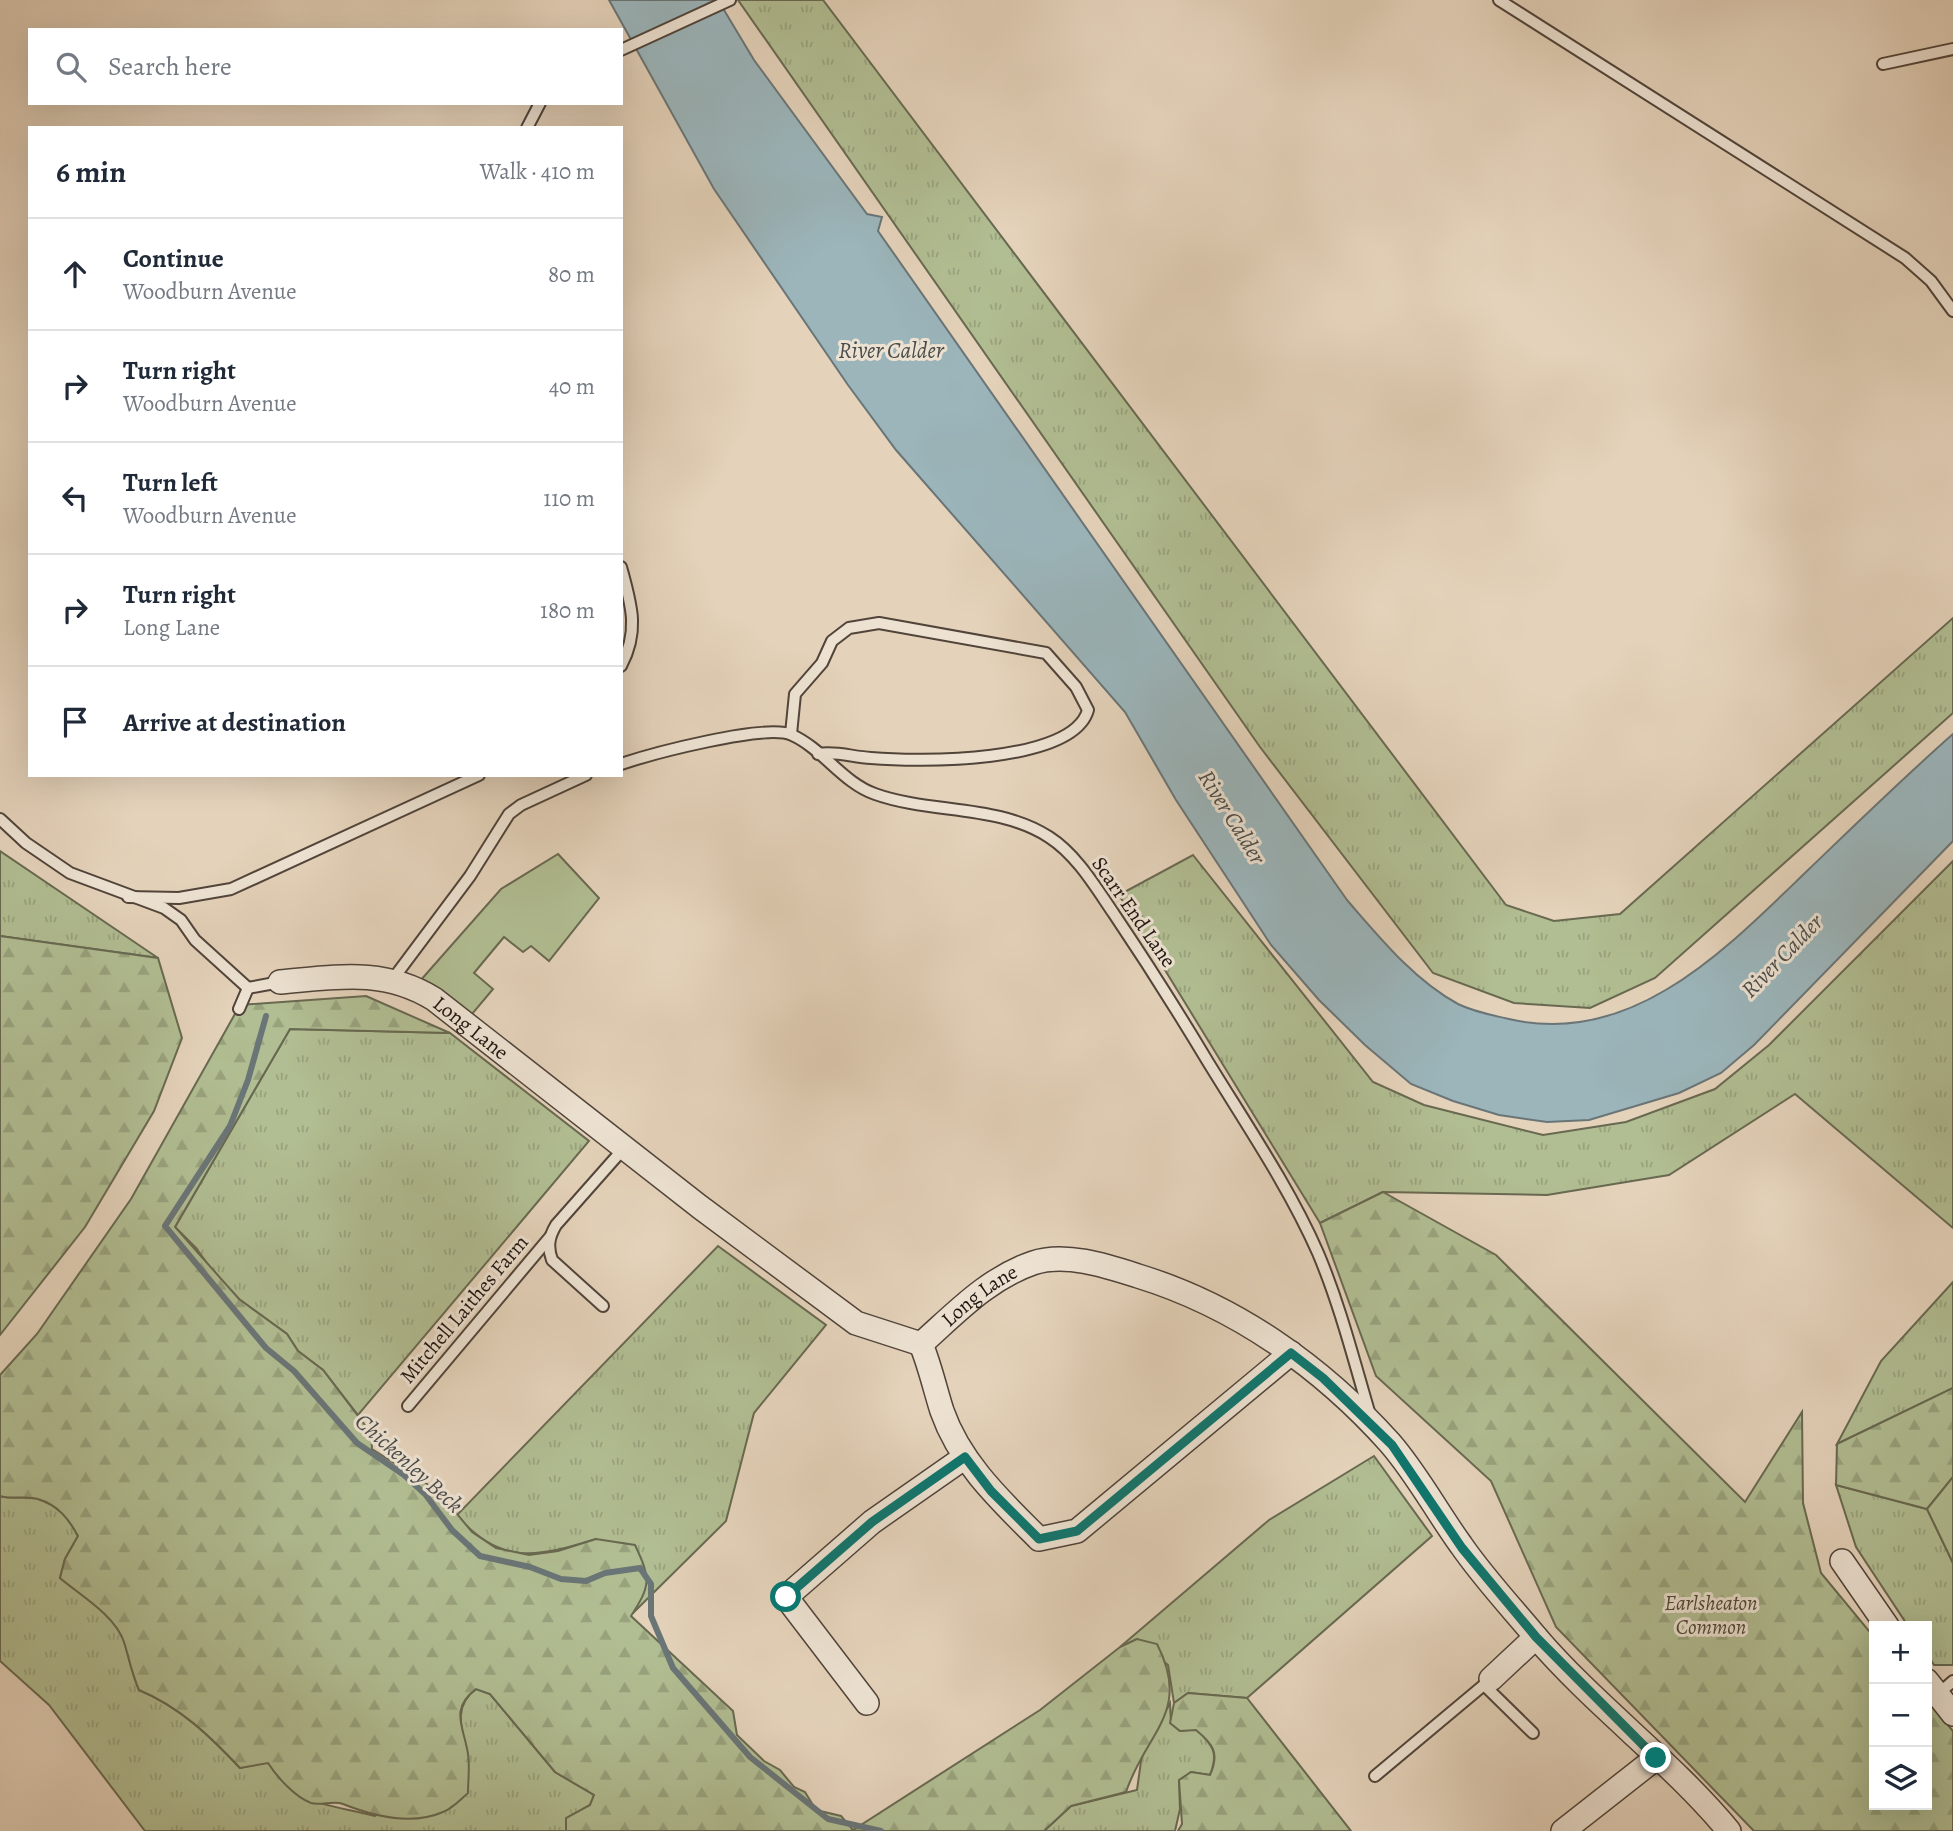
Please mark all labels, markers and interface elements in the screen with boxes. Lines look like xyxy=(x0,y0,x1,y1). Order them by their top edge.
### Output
search box xyxy=(28,28,623,105)
icon: search xyxy=(52,48,90,86)
text: Search here xyxy=(108,49,232,84)
text: 6 min xyxy=(56,152,126,192)
text: Walk · 410 m xyxy=(480,156,595,187)
text: Continue xyxy=(123,241,224,276)
icon: ahead xyxy=(56,255,94,293)
text: 80 m xyxy=(548,259,595,290)
text: Woodburn Avenue xyxy=(123,276,297,307)
water label: River Calder xyxy=(838,335,945,366)
text: Turn right xyxy=(123,353,236,388)
icon: right xyxy=(56,367,94,405)
text: 40 m xyxy=(549,371,595,402)
text: Woodburn Avenue xyxy=(123,388,297,419)
text: Turn left xyxy=(123,465,218,500)
icon: left xyxy=(56,479,94,517)
text: 110 m xyxy=(543,483,595,514)
text: Woodburn Avenue xyxy=(123,500,297,531)
text: Turn right xyxy=(123,577,236,612)
icon: right xyxy=(56,591,94,629)
text: 180 m xyxy=(540,595,595,626)
text: Long Lane xyxy=(123,612,220,643)
icon: arrive xyxy=(56,703,94,741)
text: Arrive at destination xyxy=(123,705,346,740)
water label: River Calder xyxy=(1191,764,1274,871)
street label: Scarr End Lane xyxy=(1085,851,1183,973)
water label: River Calder xyxy=(1734,907,1830,1005)
street label: Long Lane xyxy=(427,989,514,1066)
street label: Mitchell Laithes Farm xyxy=(393,1229,535,1389)
street label: Long Lane xyxy=(935,1258,1022,1333)
water label: Chickenley Beck xyxy=(348,1406,470,1520)
route start xyxy=(770,1581,801,1612)
park label: Earlsheaton Common xyxy=(1665,1589,1757,1641)
map controls xyxy=(1869,1621,1932,1810)
button: + xyxy=(1869,1621,1932,1684)
button: − xyxy=(1869,1684,1932,1747)
route end xyxy=(1640,1742,1671,1773)
button: layers xyxy=(1869,1747,1932,1810)

